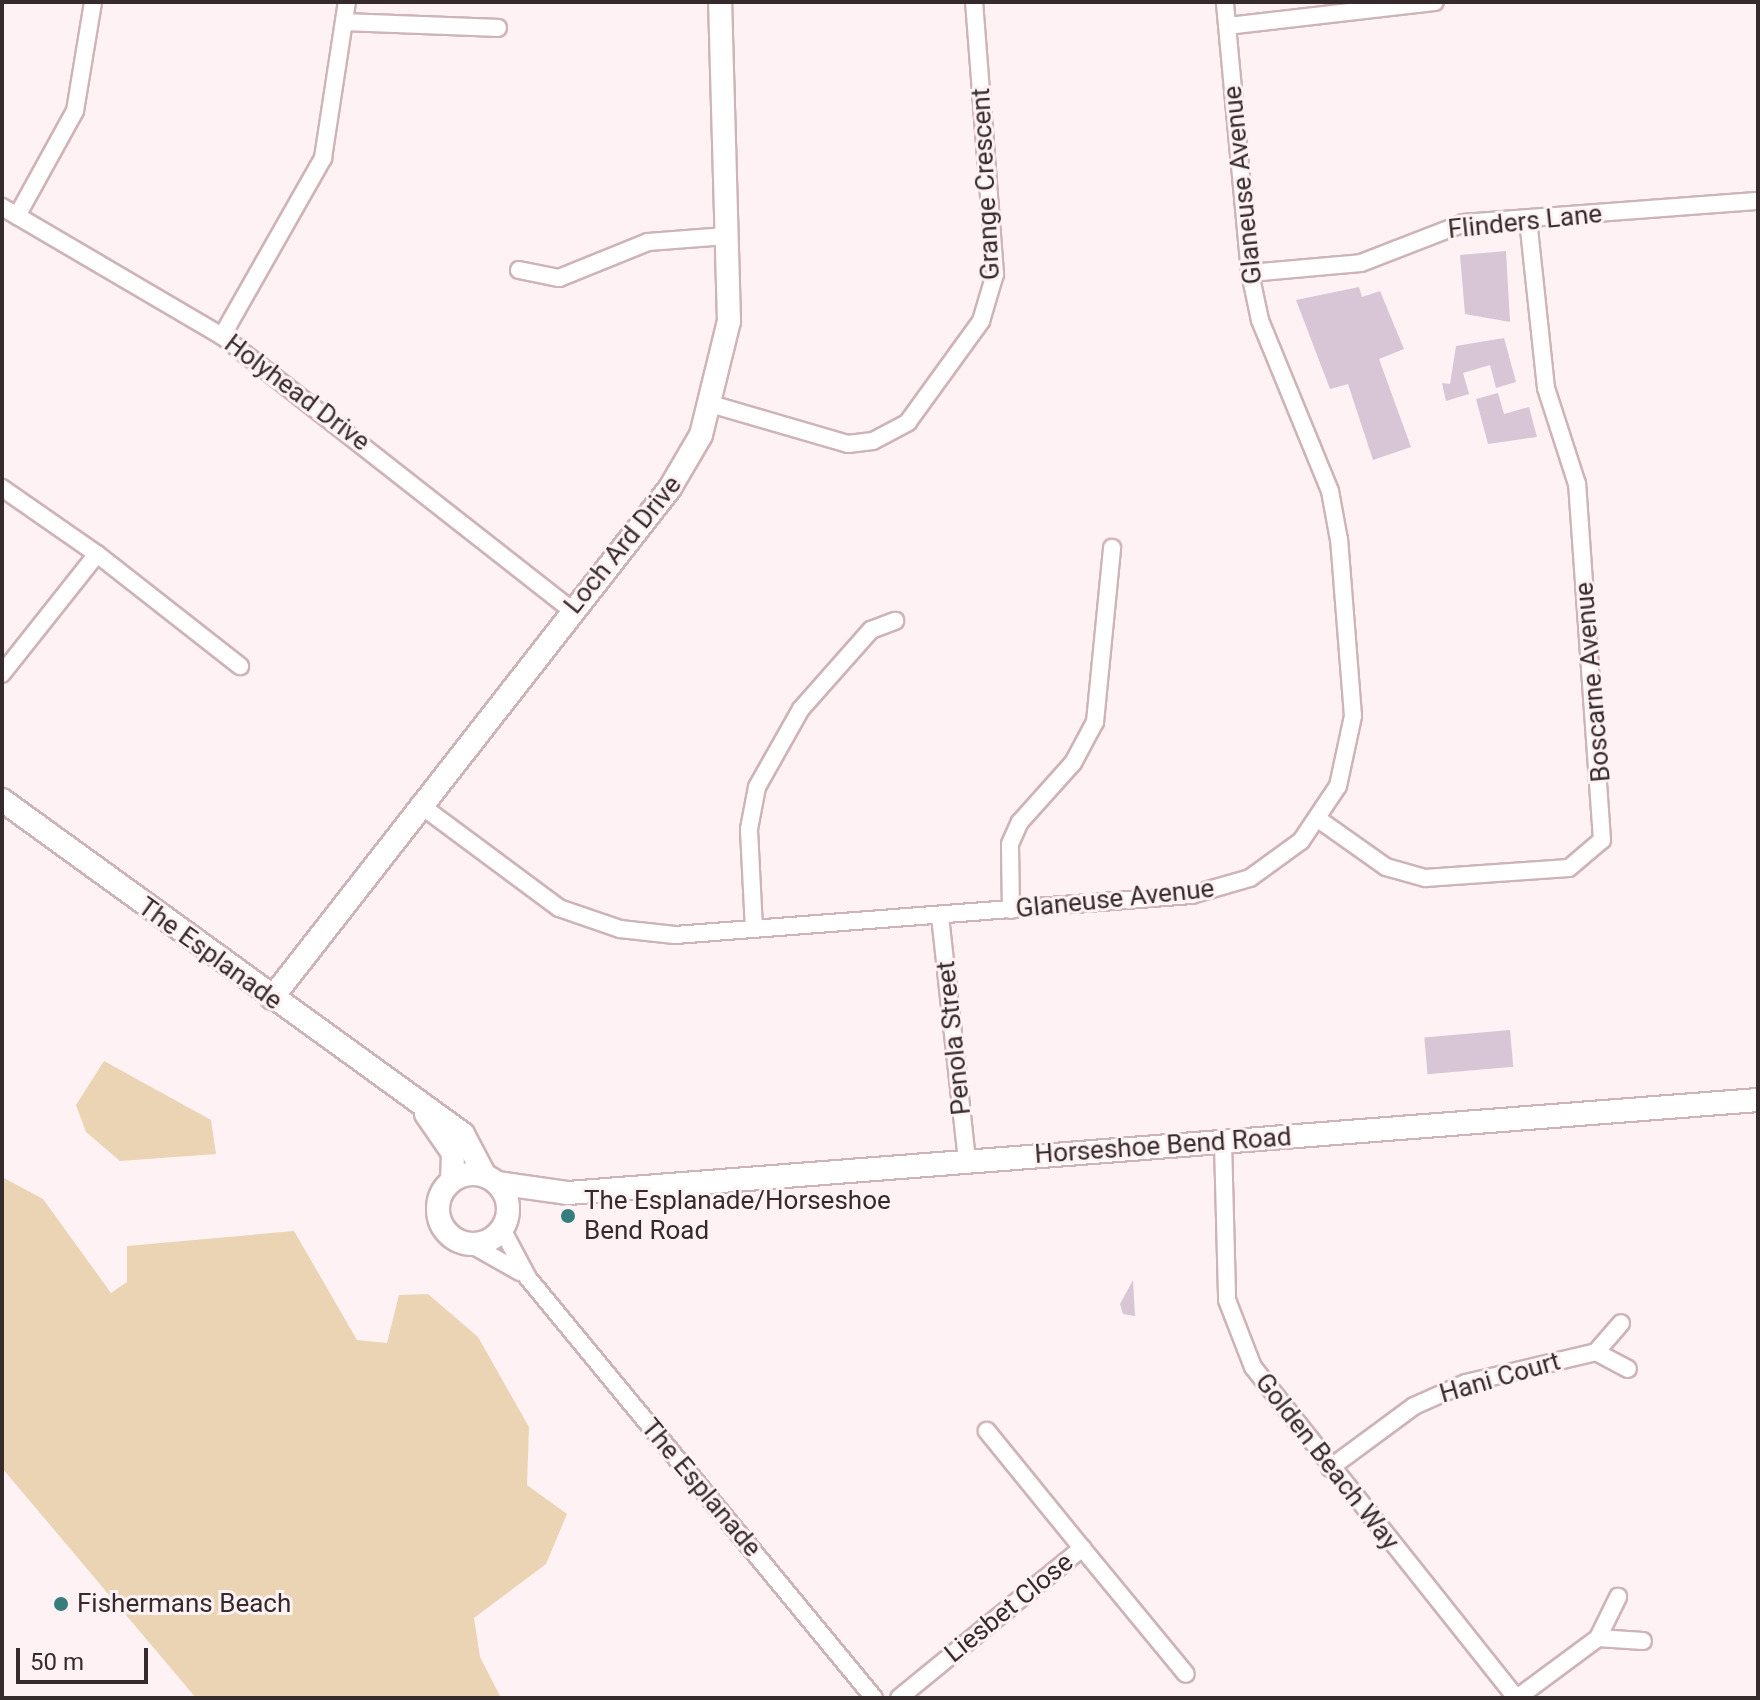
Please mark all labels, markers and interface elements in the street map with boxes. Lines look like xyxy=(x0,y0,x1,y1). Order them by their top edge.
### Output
street label: Glaneuse Avenue xyxy=(1217,84,1269,286)
street label: Grange Crescent xyxy=(965,87,1007,281)
street label: Flinders Lane xyxy=(1446,198,1604,246)
street label: Holyhead Drive xyxy=(218,328,376,458)
street label: Loch Ard Drive xyxy=(558,470,688,620)
street label: Boscarne Avenue xyxy=(1569,581,1617,783)
street label: Glaneuse Avenue xyxy=(1014,873,1216,925)
street label: The Esplanade xyxy=(132,891,288,1017)
street label: Penola Street xyxy=(930,959,978,1117)
street label: Horseshoe Bend Road xyxy=(1034,1121,1292,1171)
place label: The Esplanade/Horseshoe Bend Road xyxy=(584,1185,891,1246)
marker: The Esplanade/Horseshoe Bend Road xyxy=(559,1207,577,1225)
street label: Hani Court xyxy=(1436,1346,1564,1410)
street label: Golden Beach Way xyxy=(1248,1367,1406,1557)
street label: The Esplanade xyxy=(634,1413,768,1563)
street label: Liesbet Close xyxy=(939,1547,1079,1669)
place label: Fishermans Beach xyxy=(77,1588,291,1620)
marker: Fishermans Beach xyxy=(52,1595,70,1613)
scale bar xyxy=(20,1632,152,1682)
text: 50 m xyxy=(30,1648,84,1676)

